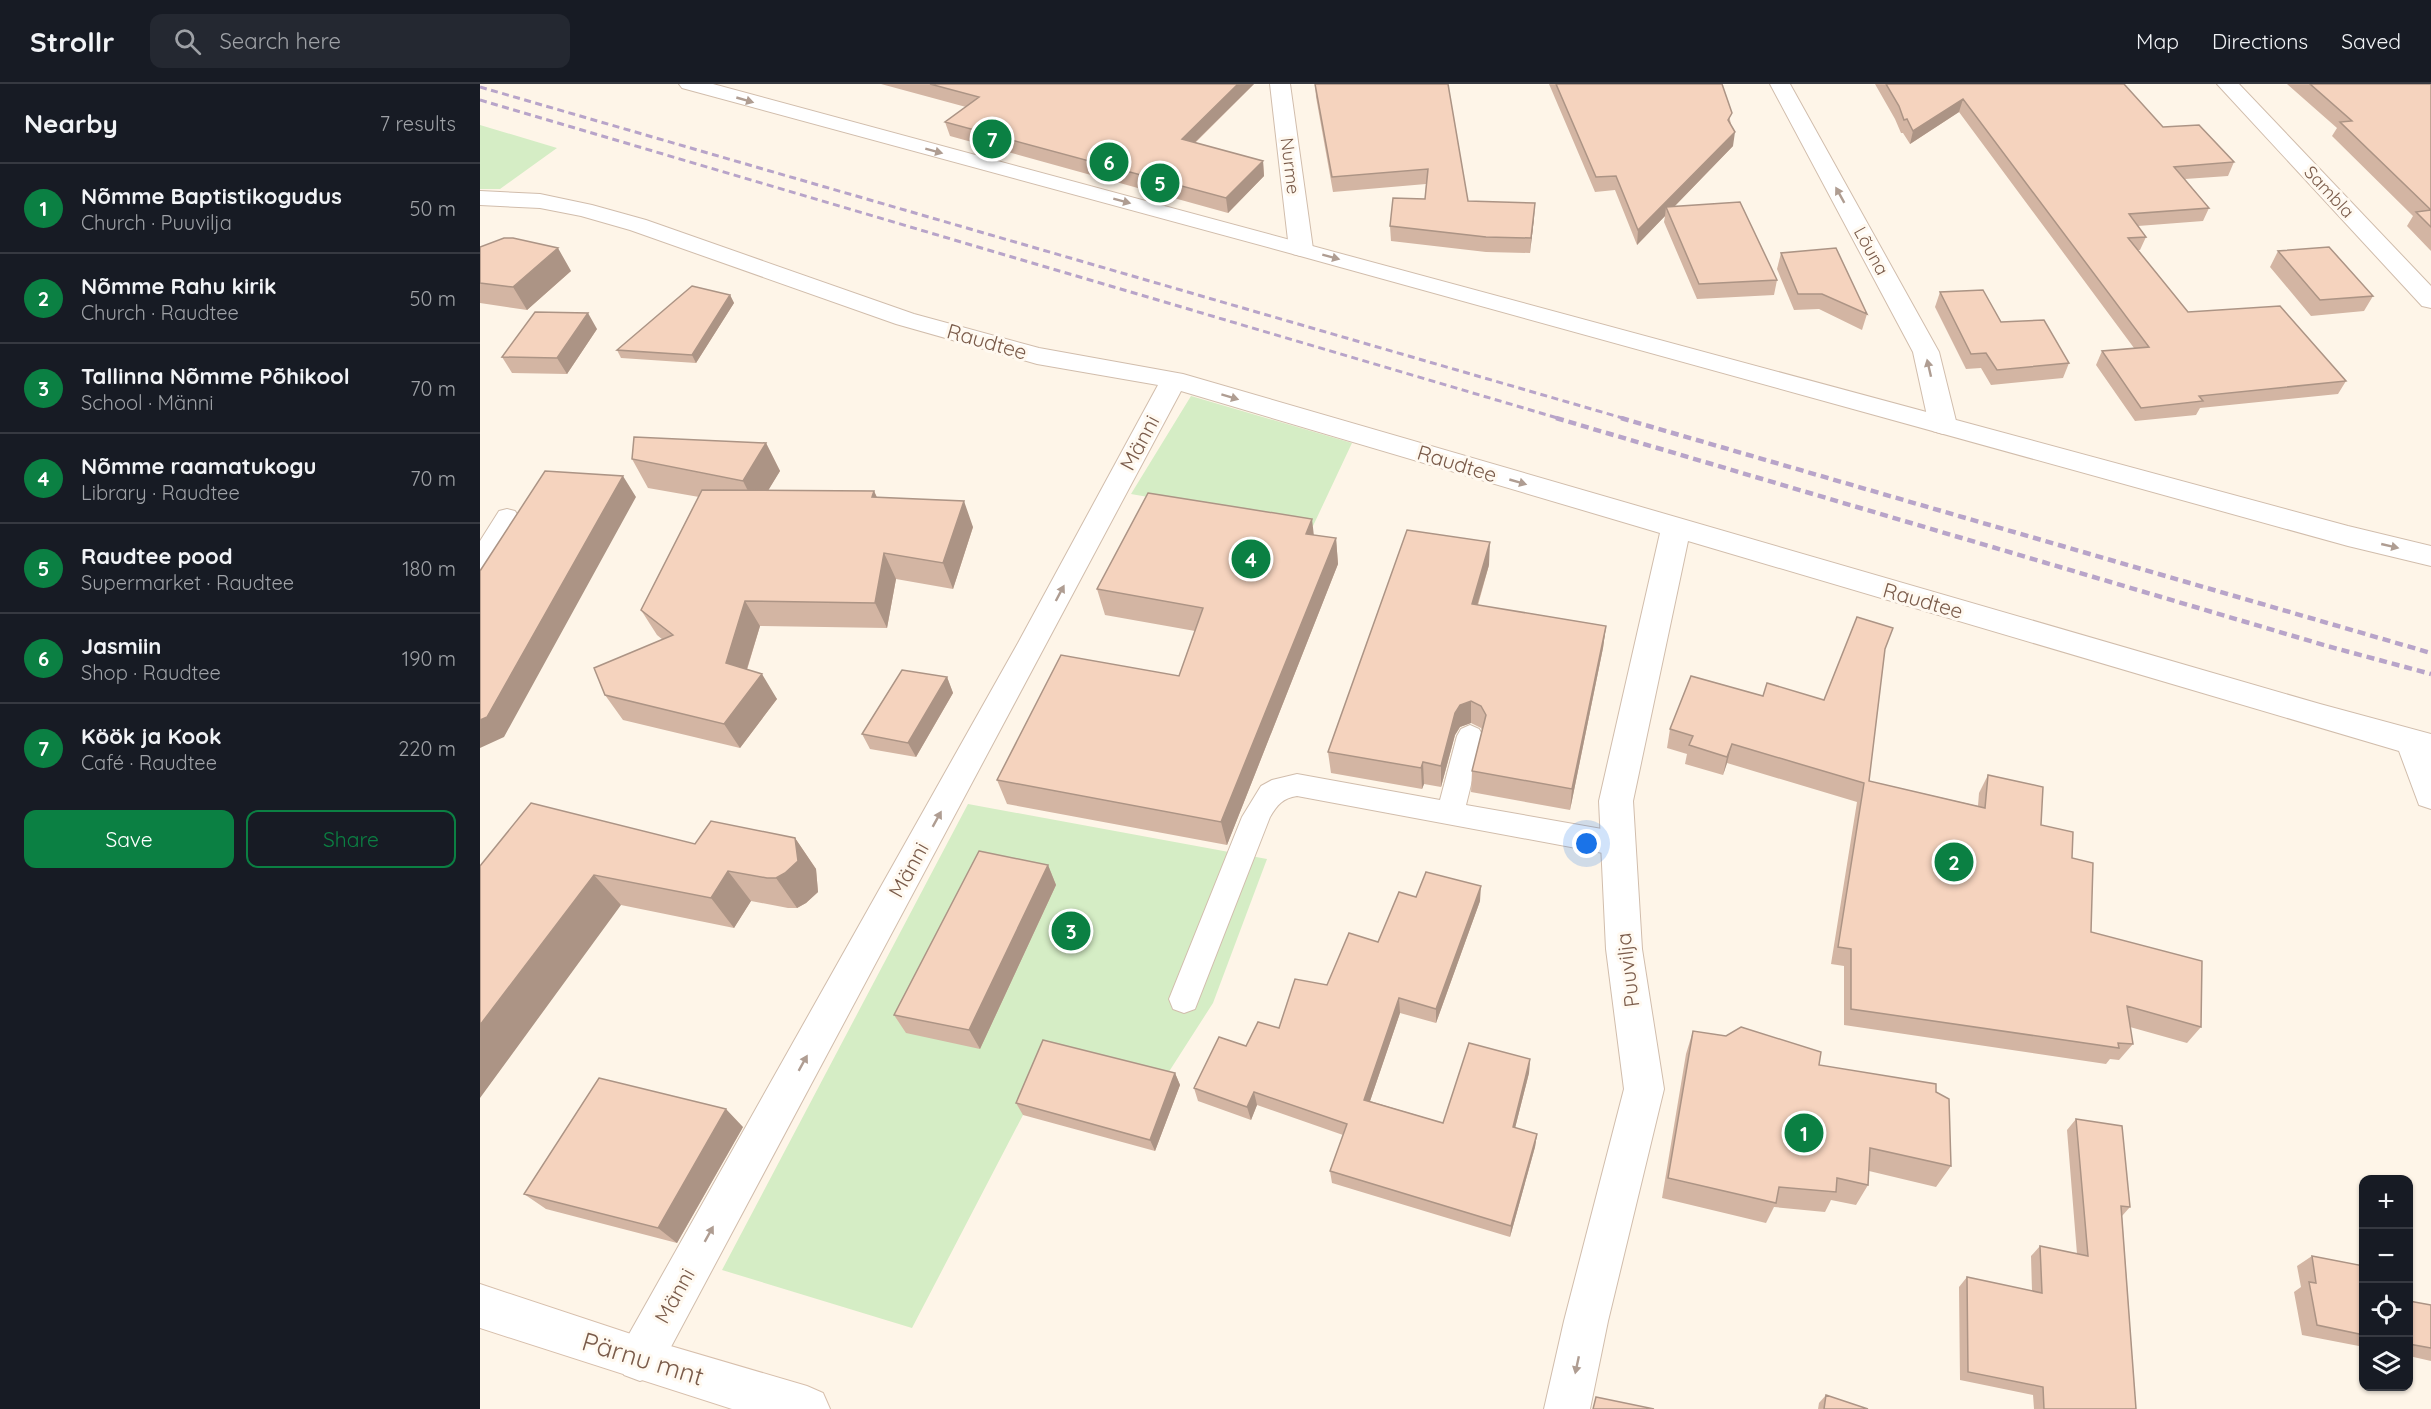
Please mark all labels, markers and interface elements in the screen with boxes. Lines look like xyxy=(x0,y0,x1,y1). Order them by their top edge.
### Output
search box xyxy=(150,14,570,68)
text: Strollr xyxy=(30,24,114,59)
icon: search xyxy=(171,25,204,58)
text: Search here xyxy=(219,27,341,55)
text: Map xyxy=(2136,28,2179,54)
text: Directions xyxy=(2212,28,2308,54)
text: Saved xyxy=(2341,28,2401,54)
one-way arrow xyxy=(737,96,755,105)
text: Nearby xyxy=(24,107,118,140)
text: 7 results xyxy=(380,111,456,136)
pin: 7 xyxy=(972,116,1012,162)
street label: Nurme xyxy=(1276,136,1305,196)
pin: 6 xyxy=(1090,140,1128,184)
one-way arrow xyxy=(925,146,943,156)
pin: 5 xyxy=(1140,160,1180,206)
street label: Sambla xyxy=(2299,161,2359,223)
text: Nõmme Baptistikogudus xyxy=(81,182,342,210)
one-way arrow xyxy=(1835,186,1845,203)
text: 1 xyxy=(40,196,47,221)
text: 50 m xyxy=(410,196,456,221)
one-way arrow xyxy=(1113,197,1131,206)
text: Church · Puuvilja xyxy=(81,210,232,235)
street label: Lõuna xyxy=(1849,222,1894,279)
one-way arrow xyxy=(1322,253,1340,262)
text: Nõmme Rahu kirik xyxy=(81,272,277,300)
text: 2 xyxy=(38,286,49,311)
text: 50 m xyxy=(410,286,456,311)
text: Church · Raudtee xyxy=(81,300,239,325)
street label: Raudtee xyxy=(944,317,1030,365)
one-way arrow xyxy=(1924,359,1934,377)
text: Tallinna Nõmme Põhikool xyxy=(81,362,350,390)
text: 3 xyxy=(38,376,49,401)
text: 70 m xyxy=(410,376,456,401)
text: School · Männi xyxy=(81,390,214,415)
one-way arrow xyxy=(1221,393,1239,402)
street label: Männi xyxy=(1114,410,1164,475)
street label: Raudtee xyxy=(1414,439,1500,487)
text: Nõmme raamatukogu xyxy=(81,452,316,480)
text: 4 xyxy=(38,466,49,491)
text: 70 m xyxy=(410,466,456,491)
one-way arrow xyxy=(1509,478,1527,487)
text: Library · Raudtee xyxy=(81,480,240,505)
pin: 4 xyxy=(1232,536,1270,582)
text: Raudtee pood xyxy=(81,542,233,570)
one-way arrow xyxy=(2380,542,2399,551)
text: 5 xyxy=(38,556,49,581)
text: 180 m xyxy=(402,556,456,581)
text: Supermarket · Raudtee xyxy=(81,570,294,595)
street label: Raudtee xyxy=(1880,576,1966,624)
one-way arrow xyxy=(1055,585,1065,602)
text: Jasmiin xyxy=(81,632,161,660)
text: 6 xyxy=(38,646,49,671)
text: 190 m xyxy=(402,646,456,671)
text: Shop · Raudtee xyxy=(81,660,221,685)
text: Köök ja Kook xyxy=(81,722,222,750)
text: 7 xyxy=(38,736,49,761)
text: 220 m xyxy=(398,736,456,761)
text: Café · Raudtee xyxy=(81,750,217,775)
button: Save xyxy=(24,810,234,868)
button: Share xyxy=(246,810,456,868)
one-way arrow xyxy=(932,810,942,827)
your location xyxy=(1572,829,1601,858)
street label: Männi xyxy=(882,837,934,902)
pin: 2 xyxy=(1934,840,1974,884)
pin: 3 xyxy=(1052,908,1090,954)
street label: Puuvilja xyxy=(1610,931,1644,1009)
one-way arrow xyxy=(798,1055,808,1072)
pin: 1 xyxy=(1784,1110,1824,1156)
map controls xyxy=(2359,1175,2413,1391)
button: + xyxy=(2359,1175,2413,1229)
one-way arrow xyxy=(704,1225,714,1242)
button: − xyxy=(2359,1229,2413,1283)
street label: Männi xyxy=(648,1263,700,1328)
button: locate xyxy=(2359,1283,2413,1337)
street label: Pärnu mnt xyxy=(578,1324,708,1393)
button: layers xyxy=(2359,1337,2413,1391)
one-way arrow xyxy=(1572,1356,1581,1375)

